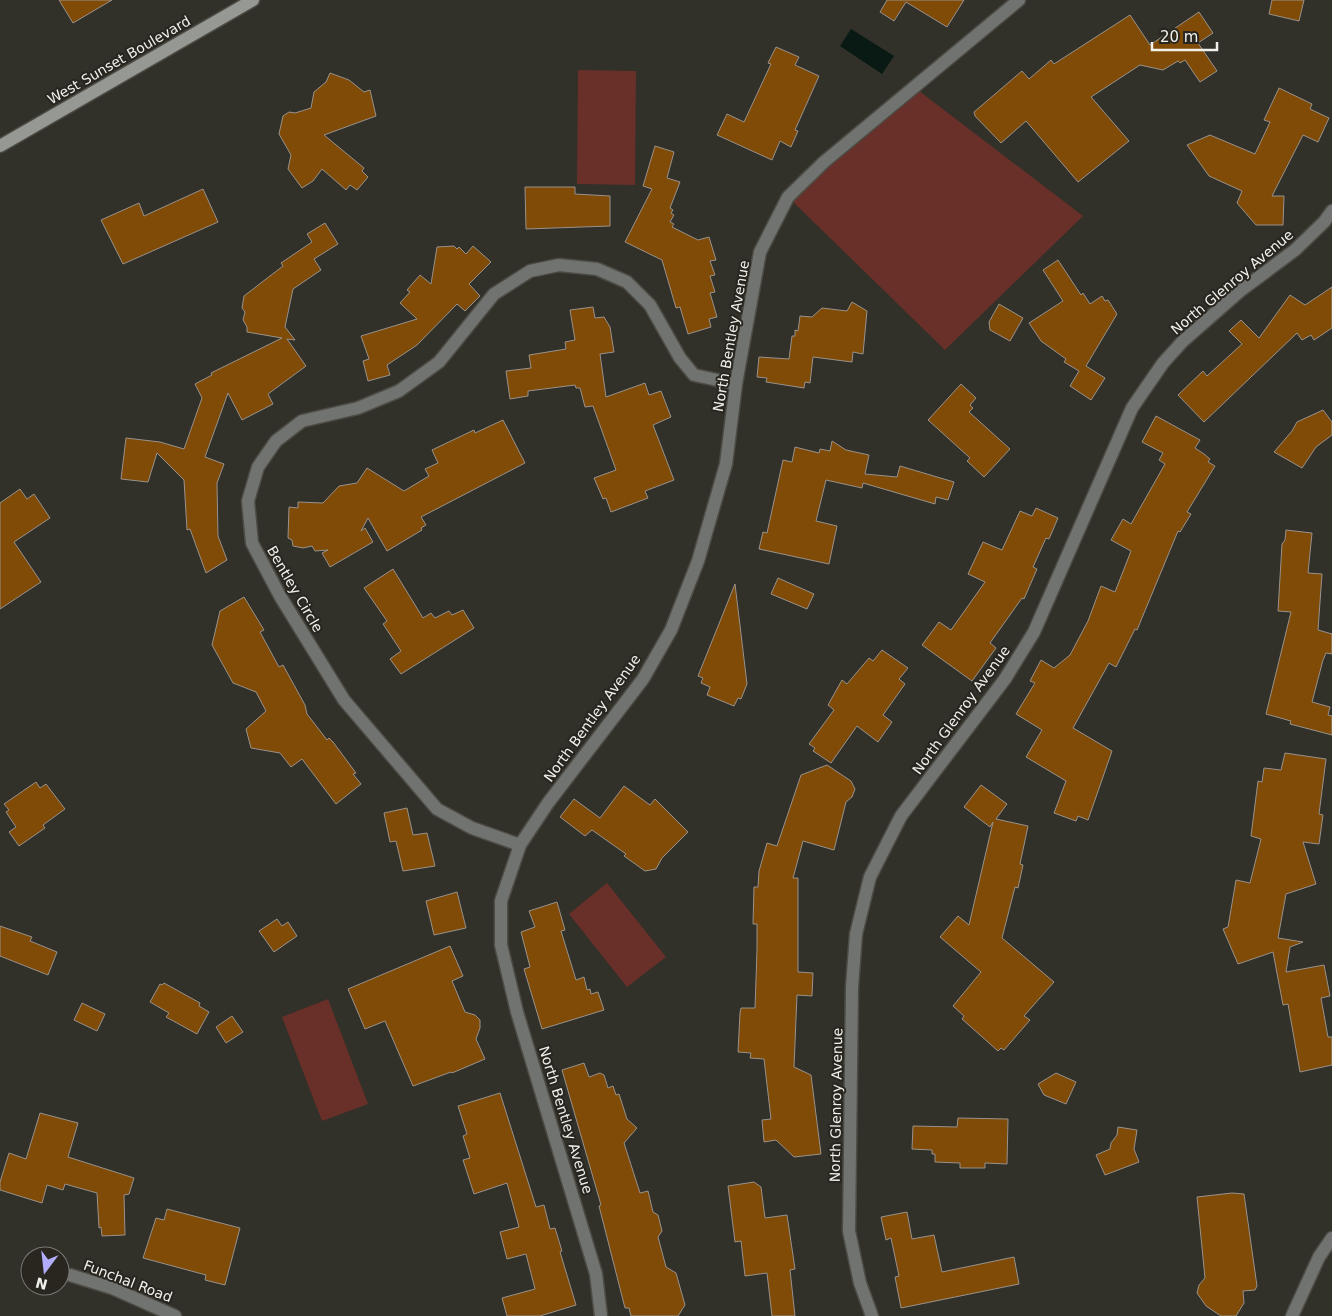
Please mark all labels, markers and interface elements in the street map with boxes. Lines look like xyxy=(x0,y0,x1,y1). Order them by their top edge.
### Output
street label: West Sunset Boulevard xyxy=(45,13,193,107)
scale bar xyxy=(1152,20,1217,52)
text: 20 m xyxy=(1160,28,1198,46)
street label: North Glenroy Avenue xyxy=(1168,226,1296,338)
street label: North Bentley Avenue xyxy=(710,259,752,413)
street label: Bentley Circle xyxy=(264,543,326,635)
street label: North Glenroy Avenue xyxy=(909,643,1013,777)
street label: North Bentley Avenue xyxy=(540,651,644,785)
street label: North Glenroy Avenue xyxy=(827,1028,845,1182)
street label: North Bentley Avenue xyxy=(536,1044,596,1196)
north arrow xyxy=(20,1246,70,1296)
street label: Funchal Road xyxy=(81,1257,175,1305)
text: N xyxy=(34,1274,49,1293)

